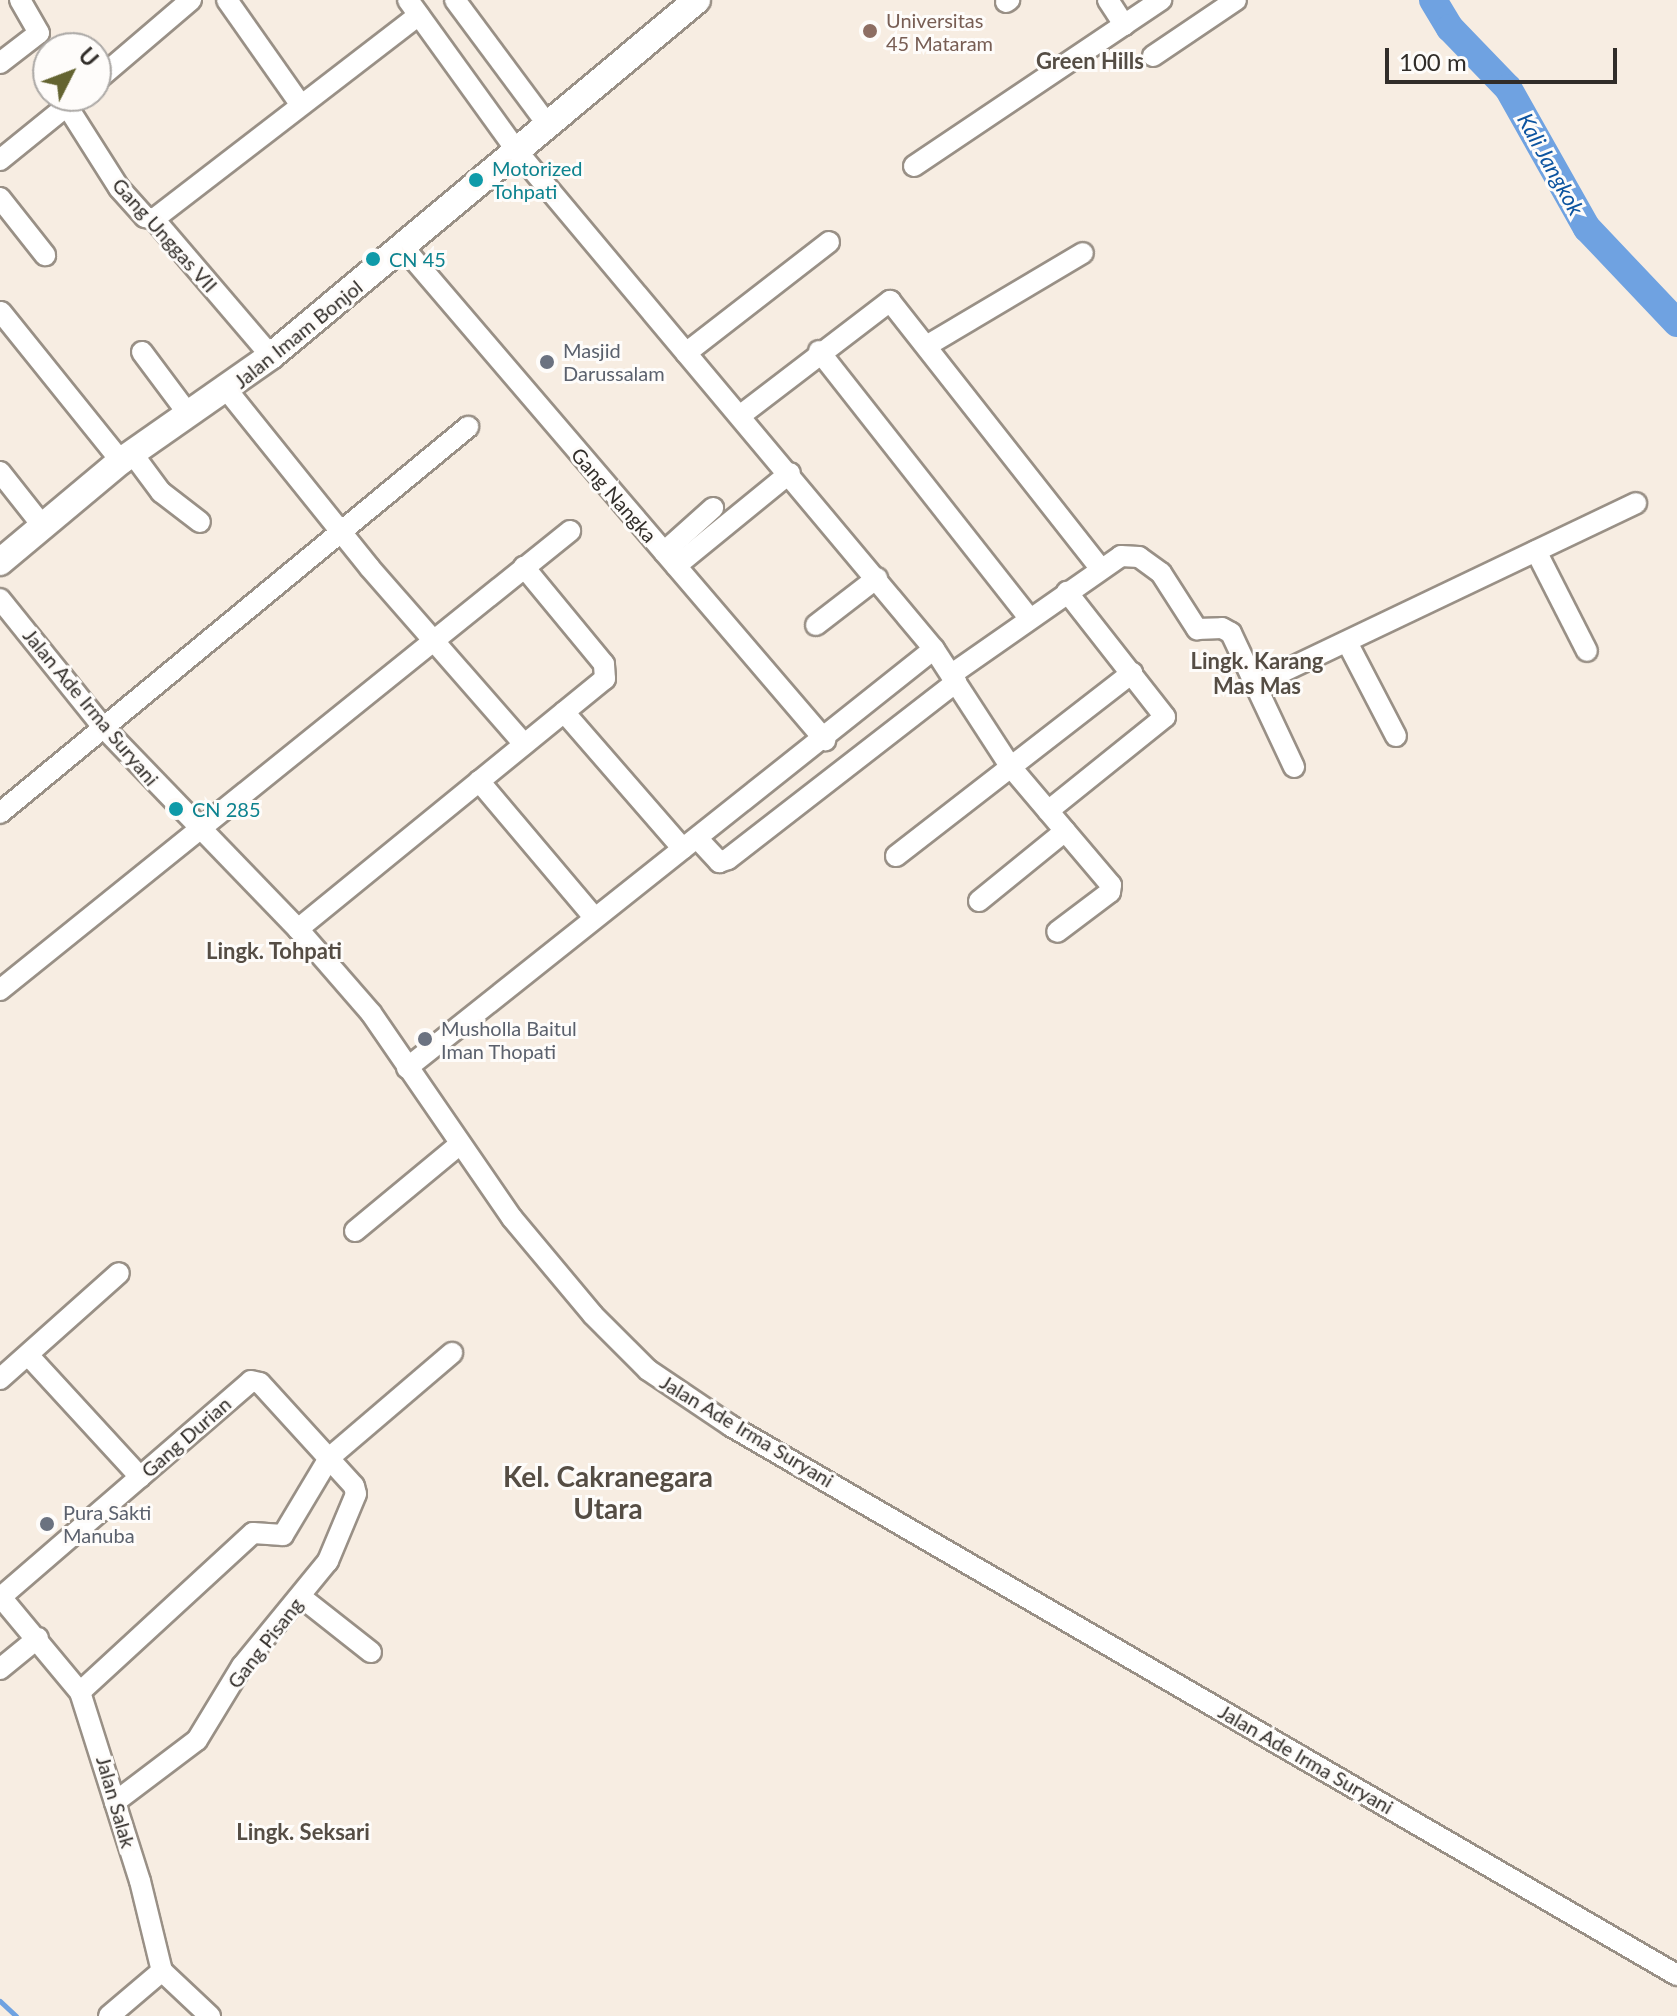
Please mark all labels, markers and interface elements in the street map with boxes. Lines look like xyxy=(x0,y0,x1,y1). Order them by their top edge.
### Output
place label: Universitas 45 Mataram xyxy=(886,8,993,55)
marker: Universitas 45 Mataram xyxy=(861,22,879,40)
north arrow xyxy=(32,32,112,112)
scale bar xyxy=(1389,32,1621,82)
text: U xyxy=(73,42,104,72)
text: 100 m xyxy=(1399,47,1467,76)
district label: Green Hills xyxy=(1036,48,1144,74)
water label: Kali Jangkok xyxy=(1512,108,1590,220)
place label: Motorized Tohpati xyxy=(492,156,583,203)
marker: Motorized Tohpati xyxy=(467,171,485,189)
street label: Gang Unggas VII xyxy=(107,173,223,297)
place label: CN 45 xyxy=(389,247,446,271)
marker: CN 45 xyxy=(364,250,382,268)
street label: Jalan Imam Bonjol xyxy=(229,275,367,393)
place label: Masjid Darussalam xyxy=(563,338,665,385)
marker: Masjid Darussalam xyxy=(538,353,556,371)
street label: Gang Nangka xyxy=(566,443,662,547)
street label: Jalan Ade Irma Suryani xyxy=(18,623,164,791)
district label: Lingk. Karang Mas Mas xyxy=(1191,647,1323,698)
place label: CN 285 xyxy=(192,797,261,821)
marker: CN 285 xyxy=(167,800,185,818)
district label: Lingk. Tohpati xyxy=(206,938,342,964)
place label: Musholla Baitul Iman Thopati xyxy=(441,1016,577,1063)
marker: Musholla Baitul Iman Thopati xyxy=(416,1030,434,1048)
street label: Jalan Ade Irma Suryani xyxy=(656,1370,838,1492)
street label: Gang Durian xyxy=(136,1392,236,1482)
district label: Kel. Cakranegara Utara xyxy=(503,1459,713,1525)
place label: Pura Sakti Manuba xyxy=(63,1500,151,1547)
marker: Pura Sakti Manuba xyxy=(38,1515,56,1533)
street label: Gang Pisang xyxy=(222,1593,308,1693)
street label: Jalan Ade Irma Suryani xyxy=(1214,1699,1398,1819)
street label: Jalan Salak xyxy=(91,1753,141,1851)
district label: Lingk. Seksari xyxy=(236,1819,370,1845)

